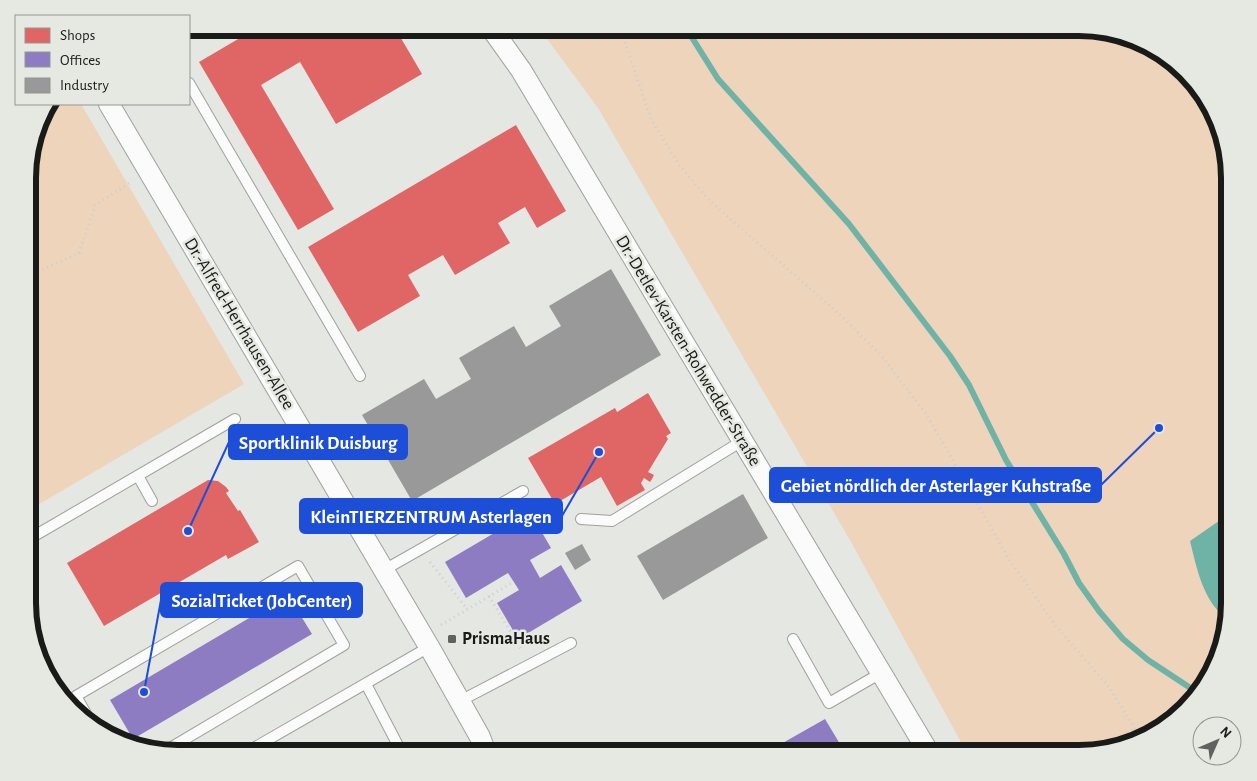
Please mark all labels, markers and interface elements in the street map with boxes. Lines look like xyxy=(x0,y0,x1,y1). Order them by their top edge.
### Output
legend xyxy=(15,15,190,105)
text: Shops xyxy=(60,28,95,43)
text: Offices xyxy=(60,53,101,68)
text: Industry xyxy=(60,78,109,93)
street label: Dr.-Detlev-Karsten-Rohwedder-Straße xyxy=(612,233,764,469)
street label: Dr.-Alfred-Herrhausen-Allee xyxy=(181,235,297,413)
callout: Sportklinik Duisburg xyxy=(229,425,407,459)
text: Sportklinik Duisburg xyxy=(239,434,398,453)
callout: Gebiet nördlich der Asterlager Kuhstraße xyxy=(770,468,1101,502)
text: Gebiet nördlich der Asterlager Kuhstraße xyxy=(781,477,1091,496)
callout: KleinTIERZENTRUM Asterlagen xyxy=(300,499,562,533)
text: KleinTIERZENTRUM Asterlagen xyxy=(310,508,552,527)
callout: SozialTicket (JobCenter) xyxy=(161,583,362,617)
text: SozialTicket (JobCenter) xyxy=(171,592,353,611)
place label: PrismaHaus xyxy=(462,630,550,648)
marker: PrismaHaus xyxy=(446,633,458,645)
north arrow xyxy=(1192,716,1242,766)
text: N xyxy=(1217,724,1234,741)

